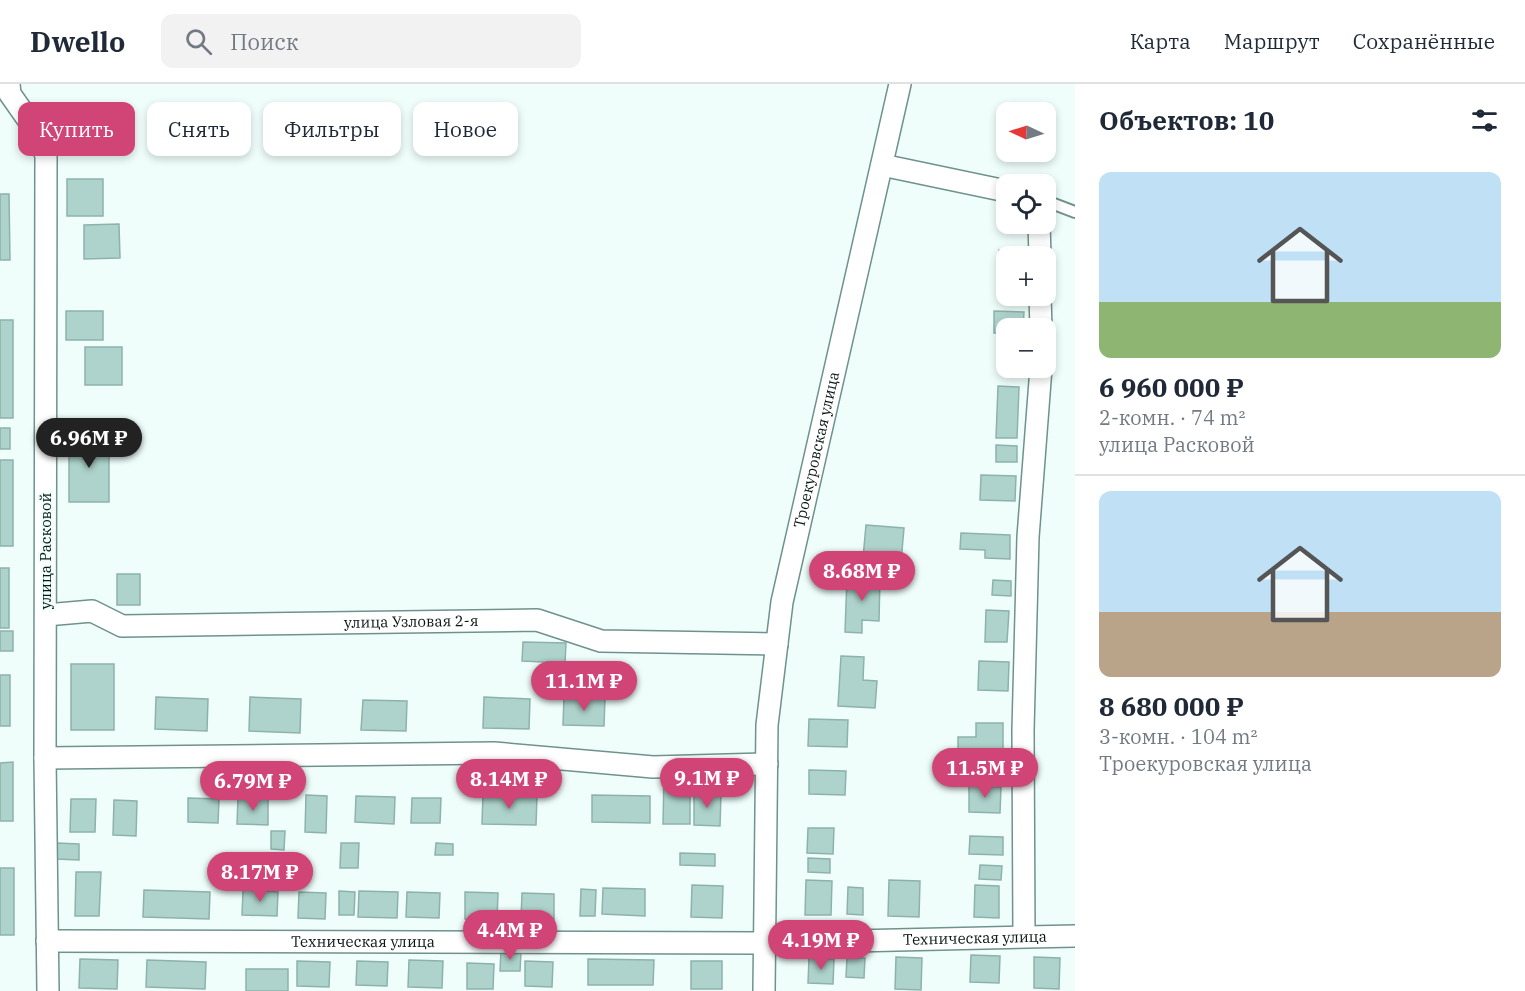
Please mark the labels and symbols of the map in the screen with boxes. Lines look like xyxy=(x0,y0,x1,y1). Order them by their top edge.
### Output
north arrow xyxy=(996,102,1056,162)
street label: Троекуровская улица xyxy=(789,370,843,530)
pin: 6.96M ₽ xyxy=(34,418,144,469)
street label: улица Расковой xyxy=(36,492,55,609)
pin: 8.68M ₽ xyxy=(807,551,917,602)
street label: улица Узловая 2-я xyxy=(344,611,479,632)
pin: 11.1M ₽ xyxy=(529,661,639,712)
pin: 11.5M ₽ xyxy=(930,748,1040,799)
pin: 9.1M ₽ xyxy=(658,758,756,809)
pin: 8.14M ₽ xyxy=(454,759,564,810)
pin: 6.79M ₽ xyxy=(198,761,308,812)
pin: 8.17M ₽ xyxy=(205,852,315,903)
pin: 4.4M ₽ xyxy=(461,910,559,961)
pin: 4.19M ₽ xyxy=(766,920,876,971)
street label: Техническая улица xyxy=(903,927,1047,949)
street label: Техническая улица xyxy=(291,932,435,951)

